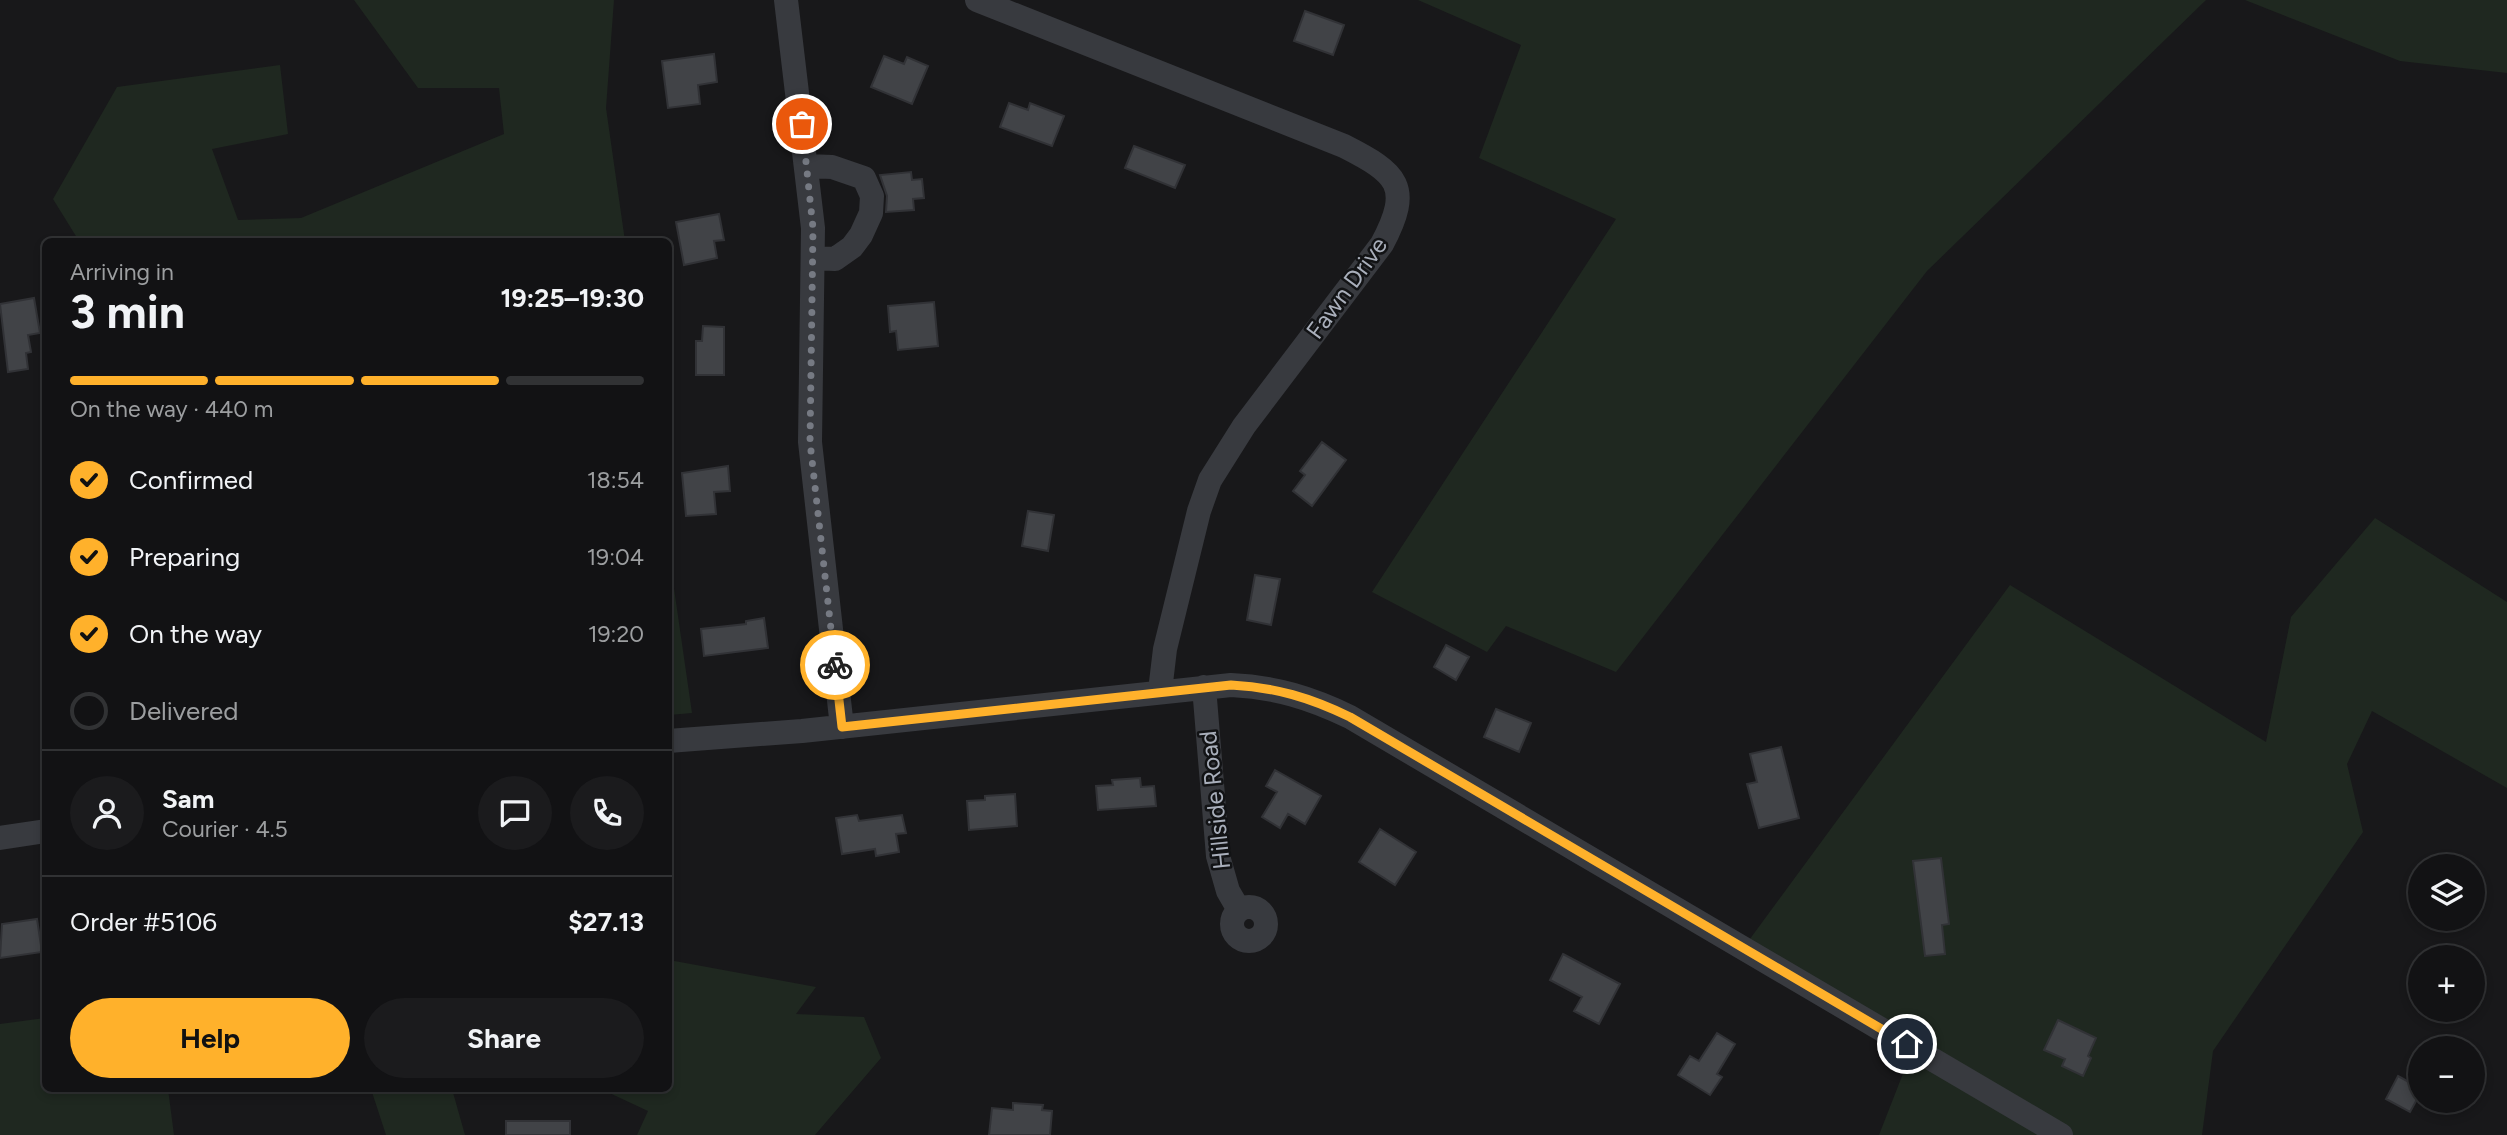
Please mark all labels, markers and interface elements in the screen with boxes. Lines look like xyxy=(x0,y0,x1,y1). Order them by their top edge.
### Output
pin xyxy=(772,94,832,154)
icon: bag xyxy=(783,105,821,143)
street label: Fawn Drive xyxy=(1300,231,1393,344)
text: Arriving in xyxy=(70,258,174,286)
text: 19:25–19:30 xyxy=(500,282,644,314)
text: 3 min xyxy=(70,284,185,340)
text: On the way · 440 m xyxy=(70,395,273,423)
icon: check xyxy=(70,461,108,499)
text: Confirmed xyxy=(129,464,253,496)
text: 18:54 xyxy=(587,466,644,494)
icon: check xyxy=(70,538,108,576)
text: Preparing xyxy=(129,541,240,573)
text: 19:04 xyxy=(587,543,644,571)
icon: check xyxy=(70,615,108,653)
text: On the way xyxy=(129,618,262,650)
text: 19:20 xyxy=(588,620,644,648)
courier xyxy=(800,630,870,700)
icon: bike xyxy=(816,646,854,684)
text: Delivered xyxy=(129,695,238,727)
street label: Hillside Road xyxy=(1193,729,1236,871)
button: person xyxy=(70,776,144,850)
button: chat xyxy=(478,776,552,850)
button: phone xyxy=(570,776,644,850)
text: Sam xyxy=(162,783,214,815)
text: Courier · 4.5 xyxy=(162,815,288,843)
map controls xyxy=(2408,854,2485,1113)
button: layers xyxy=(2408,854,2485,931)
text: Order #5106 xyxy=(70,906,217,938)
text: $27.13 xyxy=(568,906,644,938)
button: + xyxy=(2408,945,2485,1022)
button: Help xyxy=(70,998,350,1078)
button: Share xyxy=(364,998,644,1078)
pin xyxy=(1877,1014,1937,1074)
icon: home xyxy=(1888,1025,1926,1063)
button: − xyxy=(2408,1036,2485,1113)

